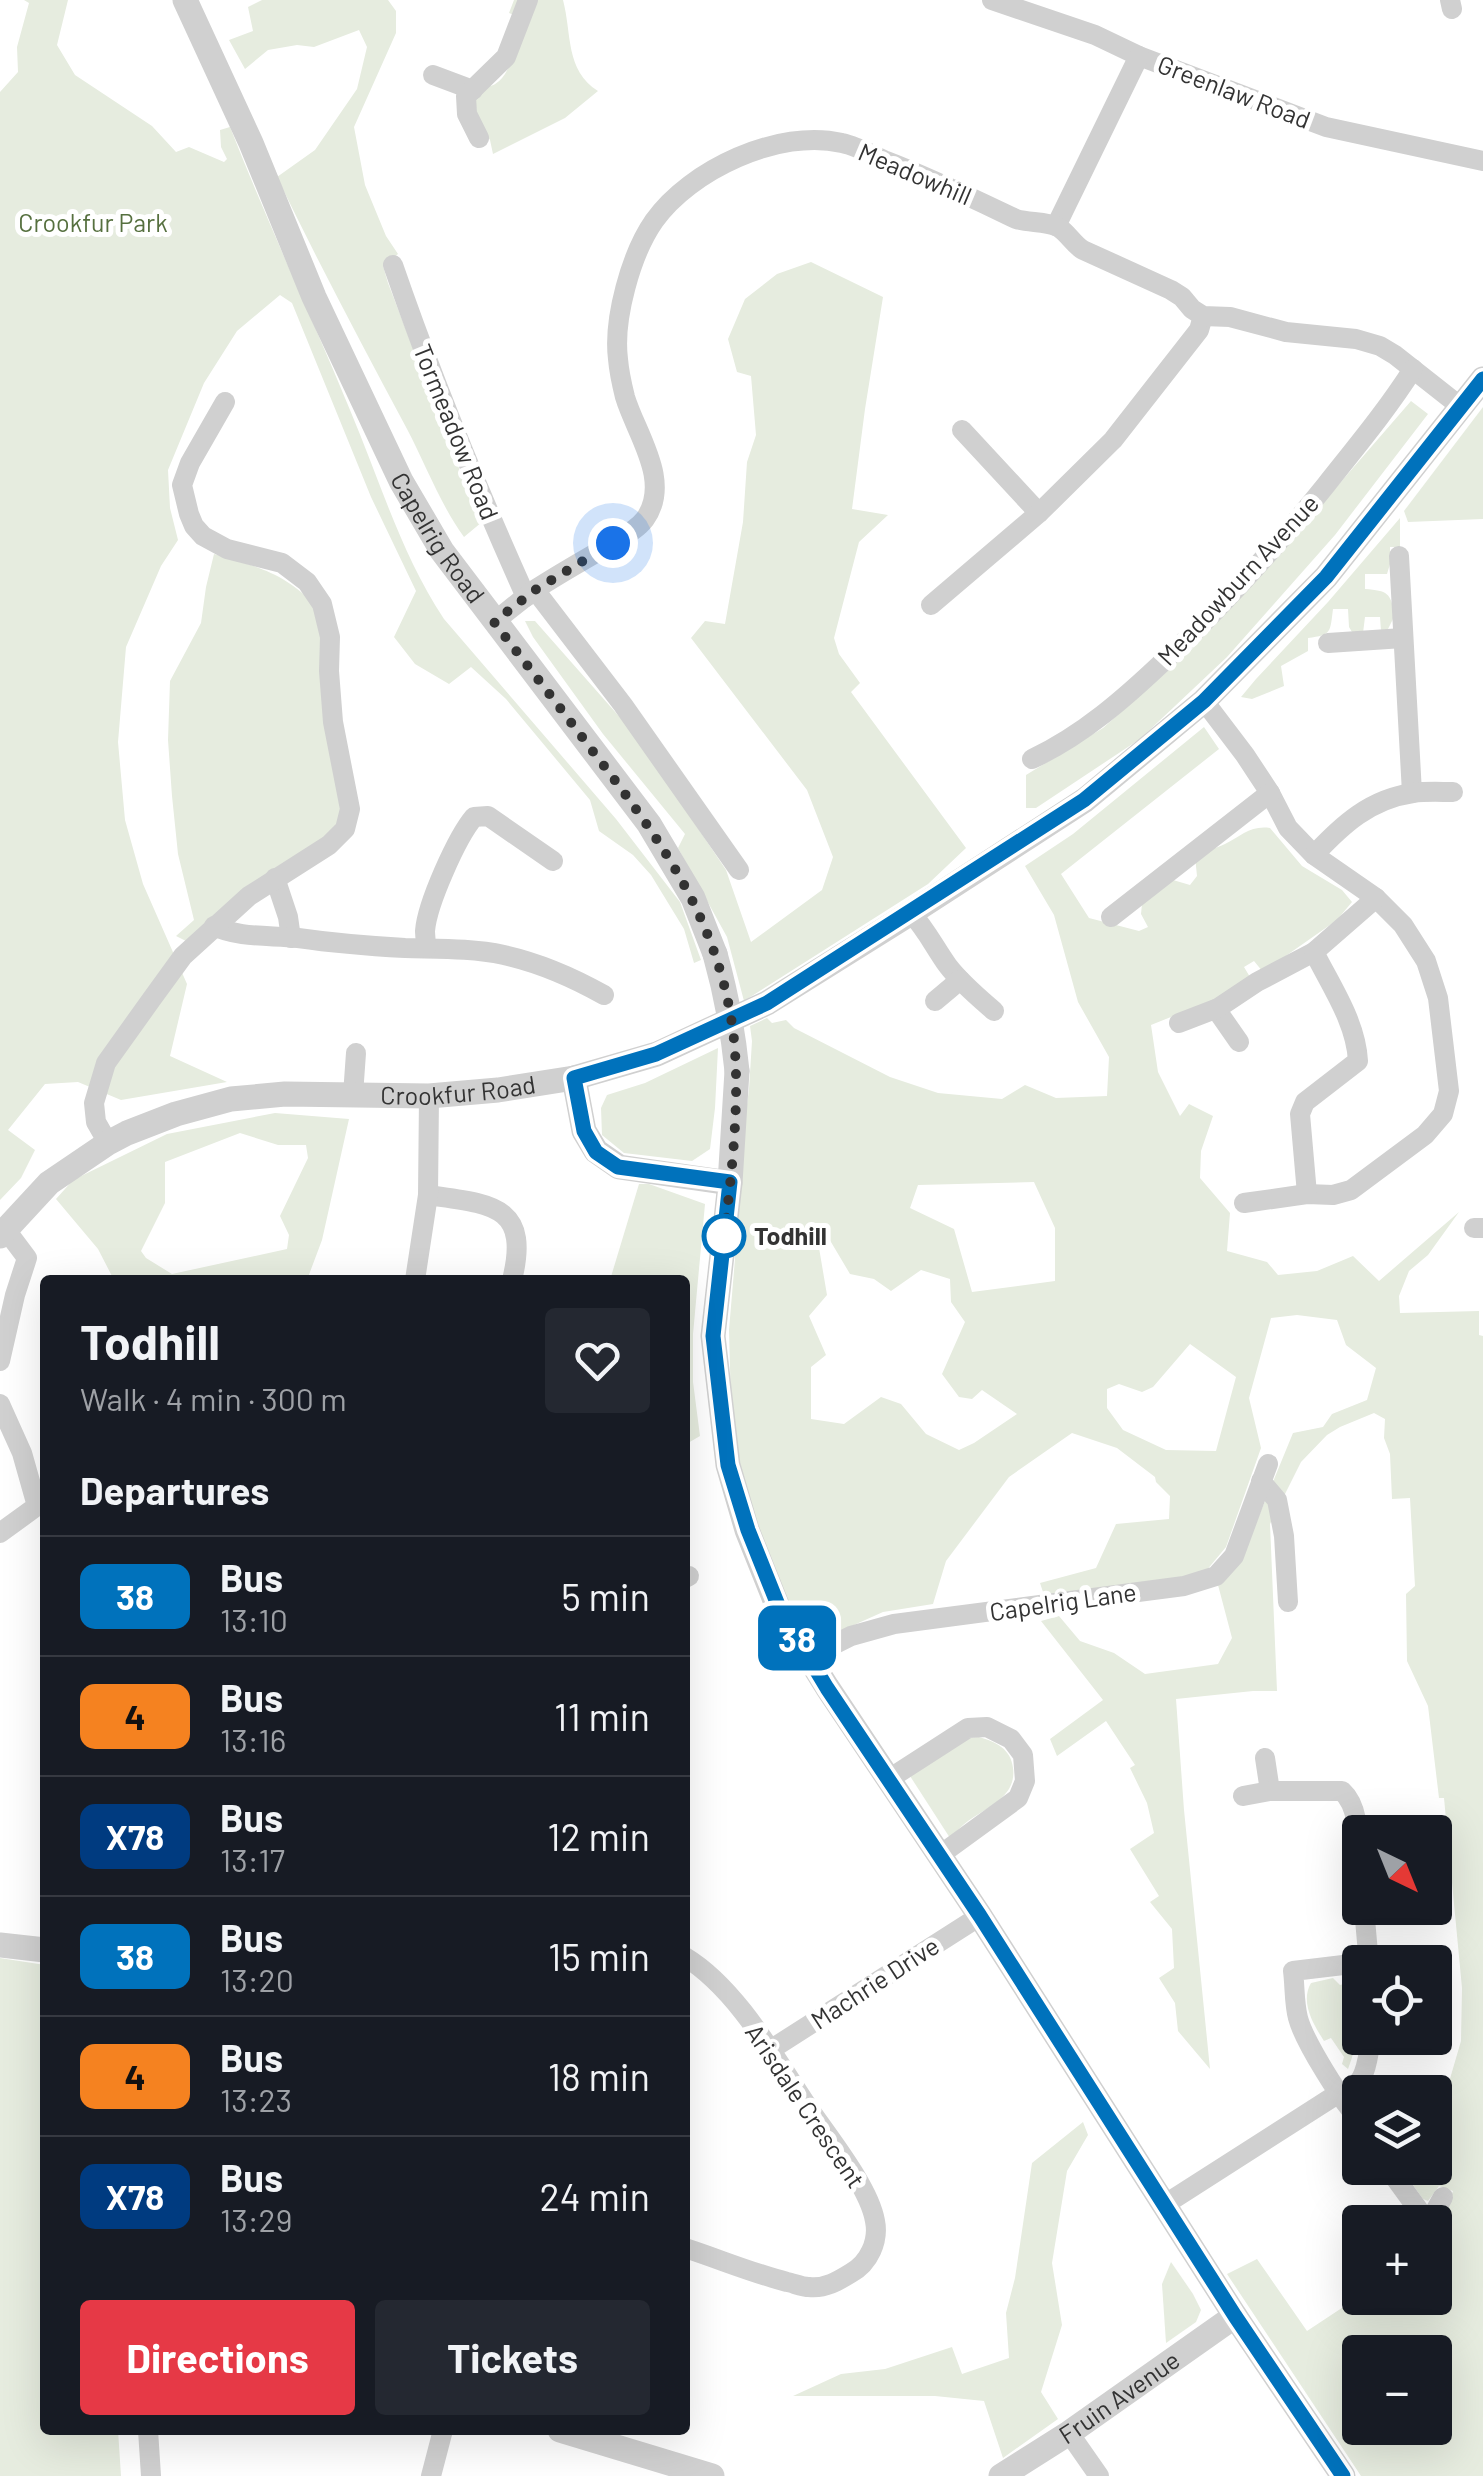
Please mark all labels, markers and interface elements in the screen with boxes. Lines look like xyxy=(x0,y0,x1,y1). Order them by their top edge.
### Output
street label: Greenlaw Road xyxy=(1154,48,1315,134)
street label: Meadowhill xyxy=(854,136,976,210)
park label: Crookfur Park xyxy=(18,207,168,237)
street label: Tormeadow Road xyxy=(408,339,506,524)
street label: Capelrig Road xyxy=(385,467,492,608)
street label: Meadowburn Avenue xyxy=(1150,488,1324,671)
your location xyxy=(588,518,638,568)
street label: Crookfur Road xyxy=(380,1068,538,1110)
marker: Todhill xyxy=(703,1215,745,1257)
place label: Todhill xyxy=(754,1220,827,1250)
button: heart xyxy=(545,1308,650,1413)
text: Todhill xyxy=(80,1312,220,1370)
text: Walk · 4 min · 300 m xyxy=(80,1379,347,1417)
text: Departures xyxy=(80,1467,269,1513)
text: Bus xyxy=(220,1554,283,1600)
text: 5 min xyxy=(561,1573,650,1619)
text: 38 xyxy=(116,1575,154,1617)
street label: Capelrig Lane xyxy=(988,1576,1138,1626)
text: 13:10 xyxy=(220,1600,288,1638)
line badge: 38 xyxy=(752,1606,842,1670)
text: 38 xyxy=(778,1617,816,1659)
text: Bus xyxy=(220,1674,283,1720)
text: 11 min xyxy=(554,1693,650,1739)
text: 4 xyxy=(124,1695,146,1737)
text: 13:16 xyxy=(220,1720,286,1758)
text: Bus xyxy=(220,1794,283,1840)
text: 12 min xyxy=(547,1813,650,1859)
text: X78 xyxy=(106,1815,164,1857)
north arrow xyxy=(1342,1815,1452,1925)
map controls xyxy=(1342,1815,1452,2445)
text: 13:17 xyxy=(220,1840,285,1878)
text: Bus xyxy=(220,1914,283,1960)
street label: Machrie Drive xyxy=(805,1930,944,2035)
text: 15 min xyxy=(548,1933,650,1979)
text: 38 xyxy=(116,1935,154,1977)
button: locate xyxy=(1342,1945,1452,2055)
text: 13:20 xyxy=(220,1960,294,1998)
street label: Arisdale Crescent xyxy=(740,2018,872,2193)
text: Bus xyxy=(220,2034,283,2080)
text: 18 min xyxy=(548,2053,650,2099)
text: 4 xyxy=(124,2055,146,2097)
button: layers xyxy=(1342,2075,1452,2185)
text: 13:23 xyxy=(220,2080,292,2118)
text: Bus xyxy=(220,2154,283,2200)
text: 24 min xyxy=(539,2173,650,2219)
text: X78 xyxy=(106,2175,164,2217)
text: 13:29 xyxy=(220,2200,292,2238)
button: + xyxy=(1342,2205,1452,2315)
button: Directions xyxy=(80,2300,355,2415)
button: Tickets xyxy=(375,2300,650,2415)
button: − xyxy=(1342,2335,1452,2445)
street label: Fruin Avenue xyxy=(1053,2344,1185,2450)

